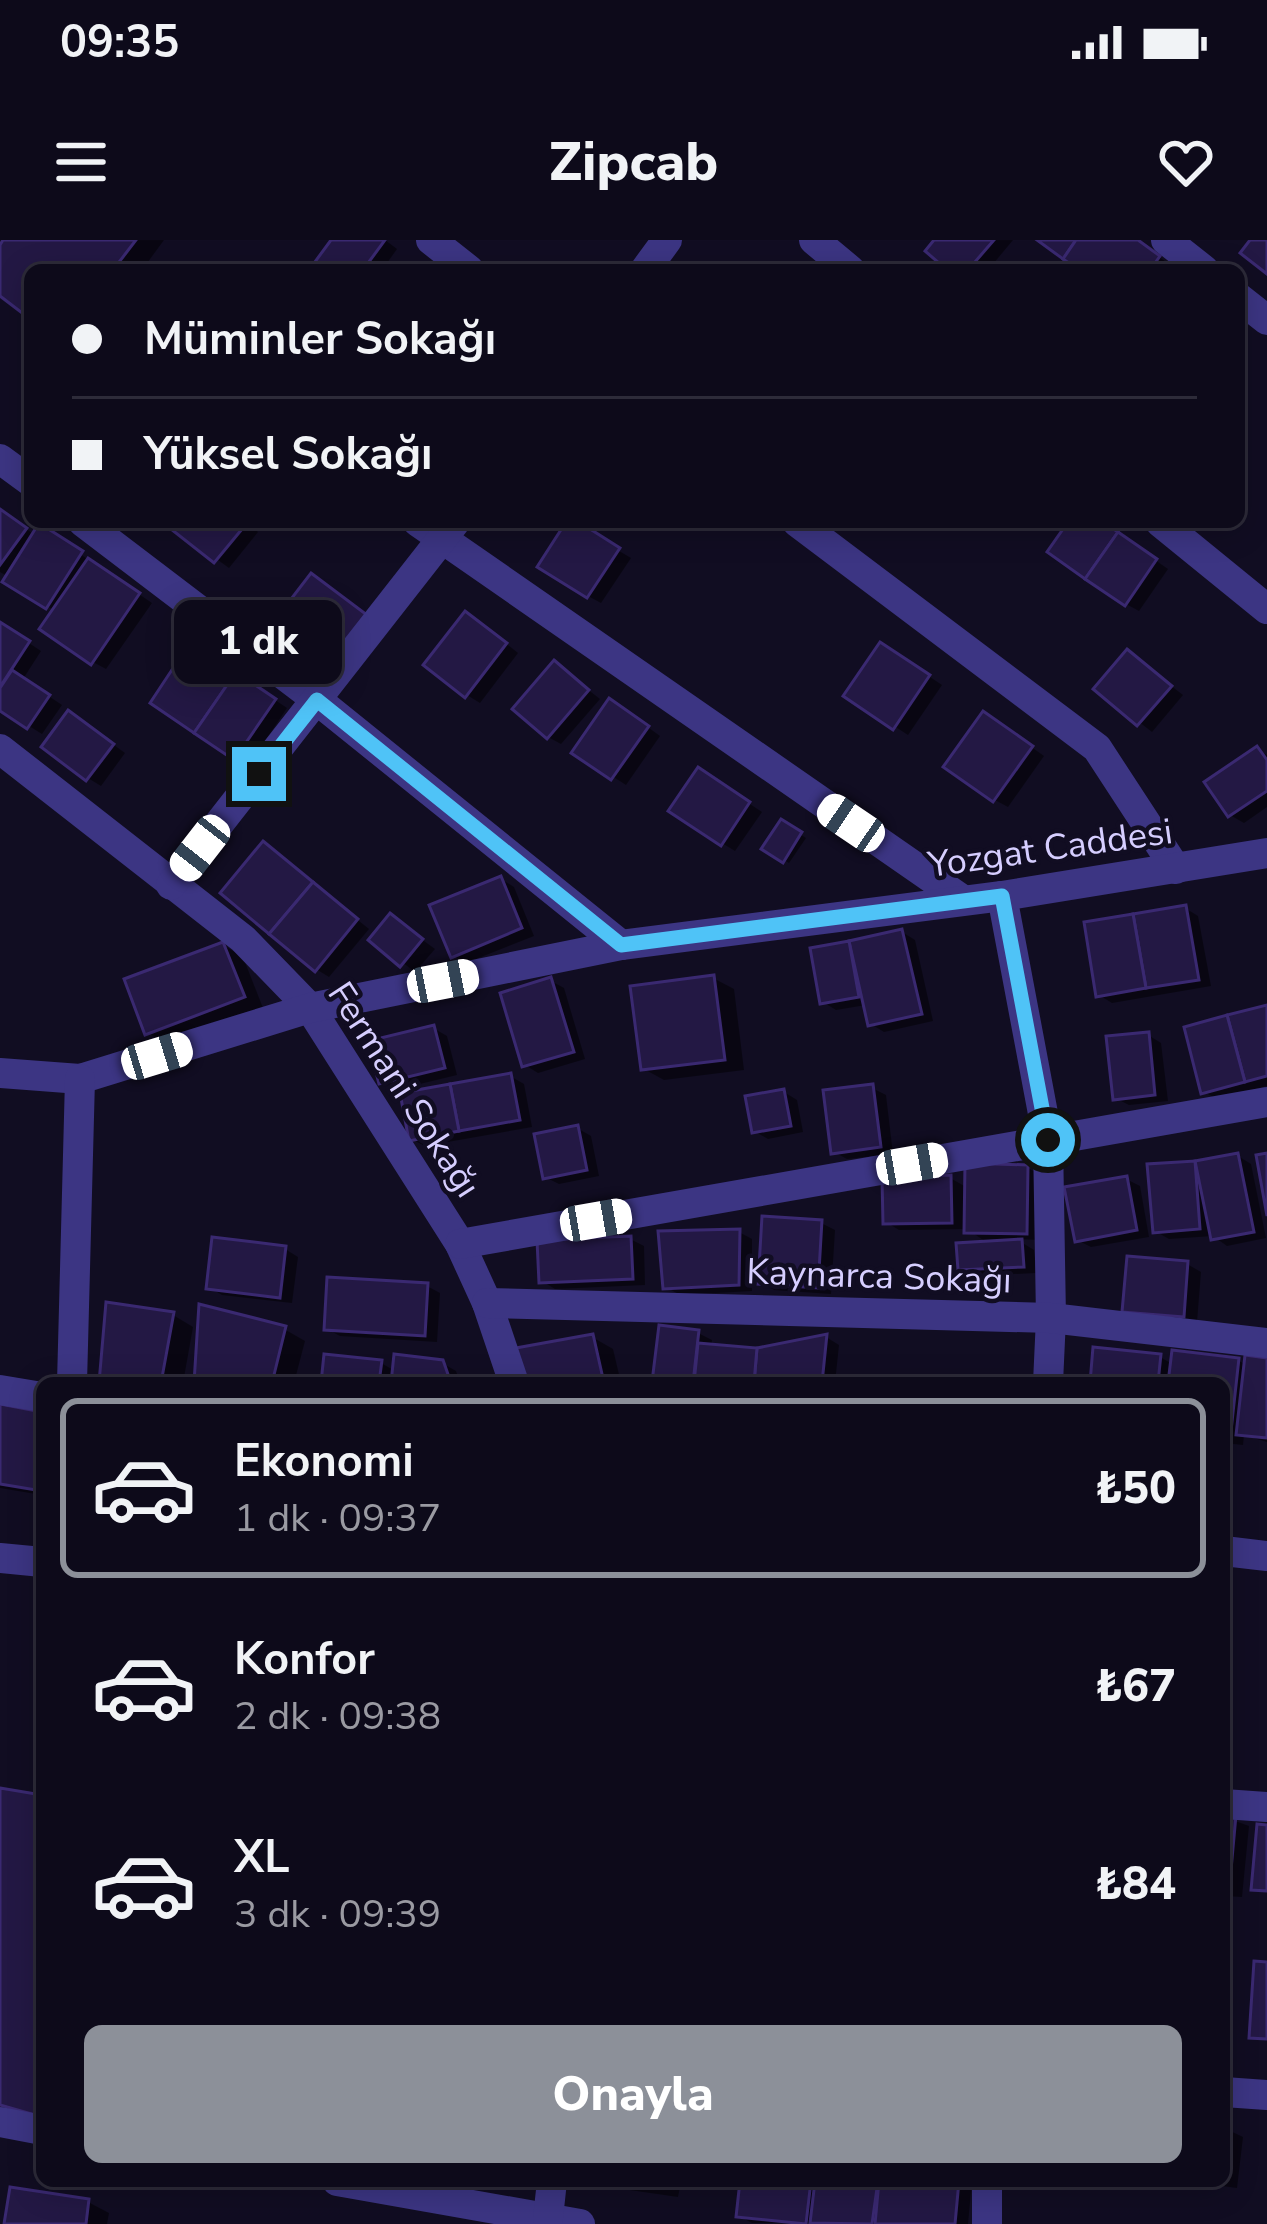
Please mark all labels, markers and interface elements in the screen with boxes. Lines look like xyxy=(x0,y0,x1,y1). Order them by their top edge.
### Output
text: 09:35 xyxy=(60,12,179,73)
text: Zipcab xyxy=(549,125,718,199)
icon: menu xyxy=(48,129,114,195)
icon: heart xyxy=(1153,129,1219,195)
text: Müminler Sokağı xyxy=(144,309,496,370)
text: Yüksel Sokağı xyxy=(144,424,433,485)
callout: 1 dk xyxy=(175,600,343,684)
text: 1 dk xyxy=(218,615,298,668)
route end xyxy=(232,747,286,801)
car xyxy=(811,788,891,858)
street label: Yozgat Caddesi xyxy=(924,807,1176,890)
car xyxy=(164,809,236,887)
car xyxy=(404,956,482,1006)
street label: Fermani Sokağı xyxy=(316,973,492,1207)
car xyxy=(117,1028,197,1084)
route start xyxy=(1021,1113,1075,1167)
car xyxy=(873,1140,951,1188)
car xyxy=(557,1196,635,1244)
street label: Kaynarca Sokağı xyxy=(745,1247,1012,1306)
text: Ekonomi xyxy=(234,1431,414,1492)
icon: car xyxy=(90,1434,198,1542)
text: ₺50 xyxy=(1095,1458,1176,1519)
text: 1 dk · 09:37 xyxy=(234,1492,441,1545)
text: Konfor xyxy=(234,1629,375,1690)
icon: car xyxy=(90,1632,198,1740)
text: ₺67 xyxy=(1095,1656,1176,1717)
text: 2 dk · 09:38 xyxy=(234,1690,441,1743)
text: XL xyxy=(234,1827,290,1888)
icon: car xyxy=(90,1830,198,1938)
text: ₺84 xyxy=(1095,1854,1176,1915)
text: 3 dk · 09:39 xyxy=(234,1888,441,1941)
button: Onayla xyxy=(84,2025,1182,2163)

